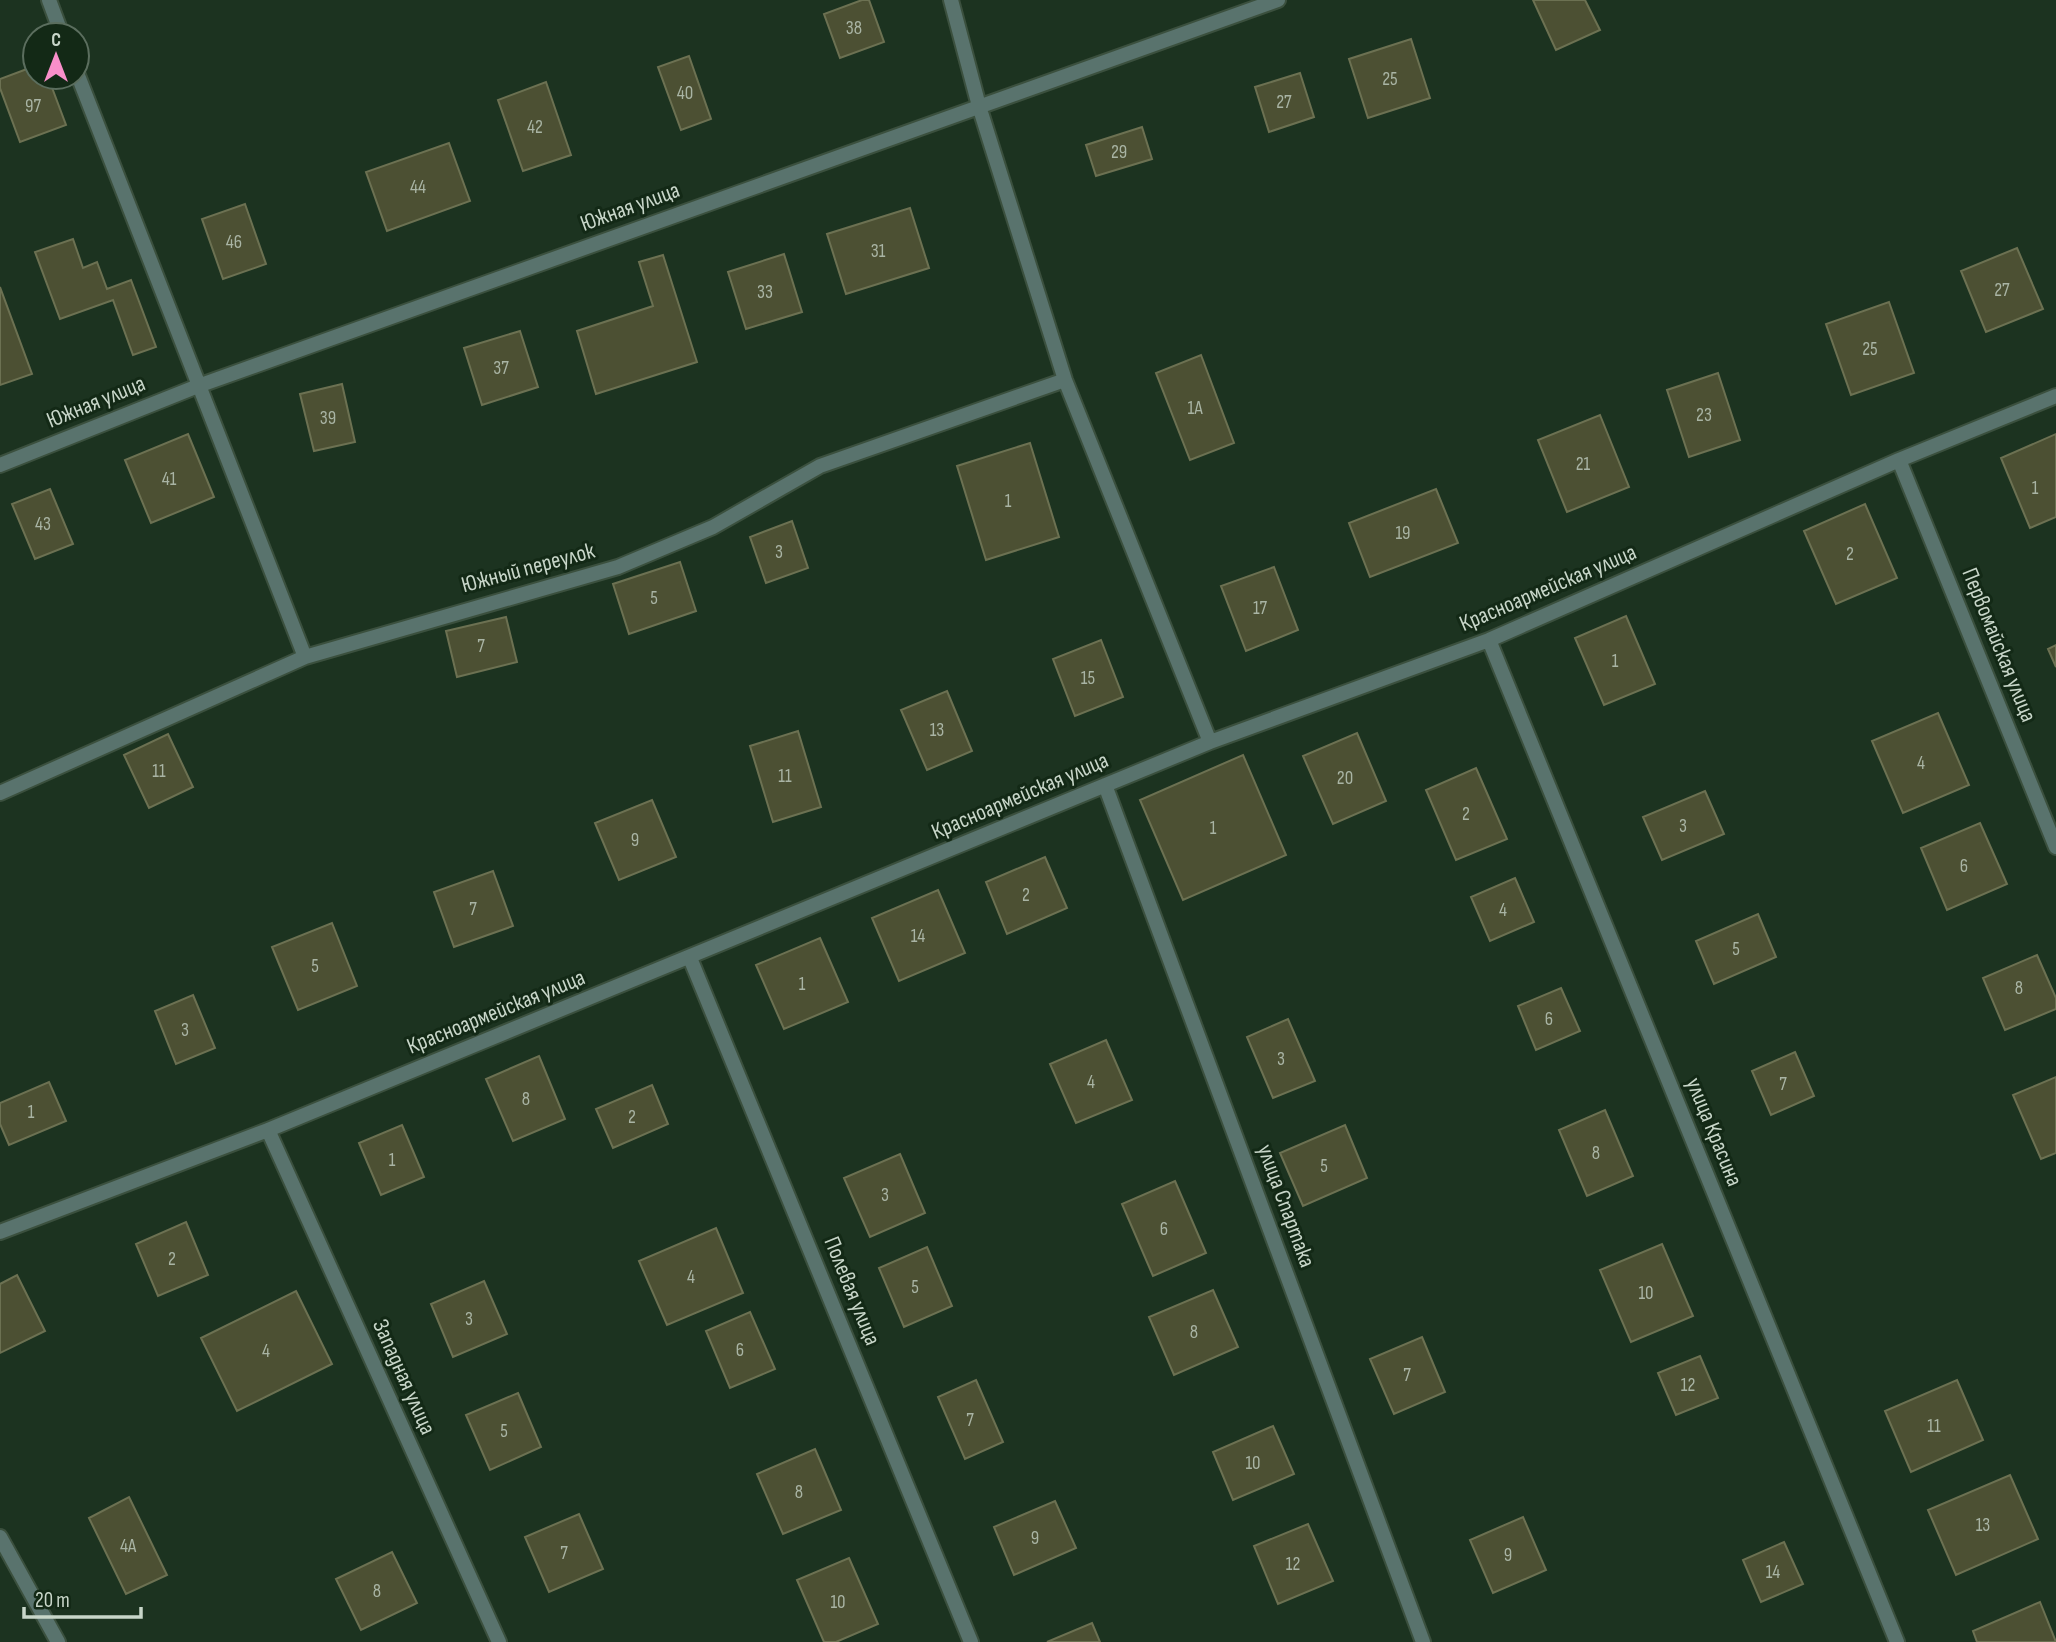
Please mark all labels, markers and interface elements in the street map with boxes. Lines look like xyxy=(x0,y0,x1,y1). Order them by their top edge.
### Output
house number: 38 xyxy=(846,17,862,40)
north arrow xyxy=(21,21,91,91)
text: С xyxy=(51,29,61,52)
house number: 25 xyxy=(1382,68,1398,91)
house number: 40 xyxy=(677,82,693,105)
house number: 27 xyxy=(1276,91,1292,114)
house number: 97 xyxy=(25,95,41,118)
house number: 42 xyxy=(527,116,543,139)
house number: 29 xyxy=(1111,141,1127,164)
house number: 44 xyxy=(410,176,426,199)
street label: Южная улица xyxy=(576,176,684,238)
house number: 46 xyxy=(226,231,242,254)
house number: 31 xyxy=(871,240,886,263)
house number: 27 xyxy=(1994,279,2010,302)
house number: 33 xyxy=(757,281,773,304)
house number: 25 xyxy=(1862,338,1878,361)
house number: 37 xyxy=(493,357,509,380)
street label: Южная улица xyxy=(43,370,149,434)
house number: 1А xyxy=(1187,397,1203,420)
house number: 23 xyxy=(1696,404,1712,427)
house number: 39 xyxy=(320,407,336,430)
house number: 21 xyxy=(1576,453,1591,476)
house number: 41 xyxy=(162,468,177,491)
house number: 1 xyxy=(2032,477,2039,500)
house number: 1 xyxy=(1005,490,1012,513)
house number: 43 xyxy=(35,513,51,536)
house number: 19 xyxy=(1395,522,1411,545)
street label: Южный переулок xyxy=(458,537,598,599)
street label: Красноармейская улица xyxy=(1455,538,1641,638)
house number: 3 xyxy=(775,541,783,564)
house number: 2 xyxy=(1846,543,1854,566)
street label: Первомайская улица xyxy=(1955,564,2043,726)
house number: 5 xyxy=(650,587,658,610)
house number: 17 xyxy=(1253,597,1268,620)
house number: 7 xyxy=(477,635,485,658)
house number: 1 xyxy=(1612,650,1619,673)
house number: 15 xyxy=(1081,667,1095,690)
house number: 13 xyxy=(930,719,944,742)
street label: Красноармейская улица xyxy=(927,746,1113,846)
house number: 4 xyxy=(1917,752,1925,775)
house number: 11 xyxy=(152,760,166,783)
house number: 11 xyxy=(778,765,792,788)
house number: 20 xyxy=(1337,767,1353,790)
house number: 2 xyxy=(1462,803,1470,826)
house number: 3 xyxy=(1679,815,1687,838)
house number: 1 xyxy=(1210,817,1217,840)
house number: 9 xyxy=(631,829,639,852)
house number: 6 xyxy=(1960,855,1968,878)
house number: 2 xyxy=(1022,884,1030,907)
house number: 7 xyxy=(469,898,477,921)
house number: 4 xyxy=(1499,899,1507,922)
house number: 14 xyxy=(911,925,925,948)
house number: 5 xyxy=(1732,938,1740,961)
house number: 5 xyxy=(311,955,319,978)
street label: Красноармейская улица xyxy=(403,964,589,1060)
house number: 1 xyxy=(799,973,806,996)
house number: 8 xyxy=(2015,977,2023,1000)
house number: 6 xyxy=(1545,1008,1553,1031)
house number: 3 xyxy=(181,1019,189,1042)
house number: 3 xyxy=(1277,1048,1285,1071)
house number: 4 xyxy=(1087,1071,1095,1094)
house number: 7 xyxy=(1779,1073,1787,1096)
street label: улица Красина xyxy=(1680,1074,1748,1190)
house number: 8 xyxy=(522,1088,530,1111)
house number: 1 xyxy=(28,1101,35,1124)
house number: 2 xyxy=(628,1106,636,1129)
street label: улица Спартака xyxy=(1251,1141,1321,1271)
house number: 8 xyxy=(1592,1142,1600,1165)
house number: 1 xyxy=(389,1149,396,1172)
house number: 5 xyxy=(1320,1155,1328,1178)
house number: 3 xyxy=(881,1184,889,1207)
house number: 6 xyxy=(1160,1218,1168,1241)
street label: Полевая улица xyxy=(818,1233,886,1349)
house number: 2 xyxy=(168,1248,176,1271)
house number: 4 xyxy=(687,1266,695,1289)
house number: 5 xyxy=(911,1276,919,1299)
house number: 10 xyxy=(1638,1282,1654,1305)
house number: 3 xyxy=(465,1308,473,1331)
street label: Западная улица xyxy=(366,1315,442,1439)
house number: 8 xyxy=(1190,1321,1198,1344)
house number: 6 xyxy=(736,1339,744,1362)
house number: 4 xyxy=(262,1340,270,1363)
house number: 7 xyxy=(1403,1364,1411,1387)
house number: 12 xyxy=(1681,1374,1695,1397)
house number: 7 xyxy=(966,1409,974,1432)
house number: 11 xyxy=(1927,1415,1941,1438)
house number: 5 xyxy=(500,1420,508,1443)
house number: 10 xyxy=(1245,1452,1261,1475)
house number: 8 xyxy=(795,1481,803,1504)
house number: 13 xyxy=(1976,1514,1990,1537)
house number: 9 xyxy=(1031,1527,1039,1550)
house number: 4А xyxy=(120,1535,137,1558)
house number: 7 xyxy=(560,1542,568,1565)
house number: 9 xyxy=(1504,1544,1512,1567)
house number: 12 xyxy=(1286,1553,1300,1576)
house number: 14 xyxy=(1766,1561,1780,1584)
scale bar xyxy=(24,1576,142,1620)
house number: 8 xyxy=(373,1580,381,1603)
text: 20 m xyxy=(35,1588,70,1613)
house number: 10 xyxy=(830,1591,846,1614)

